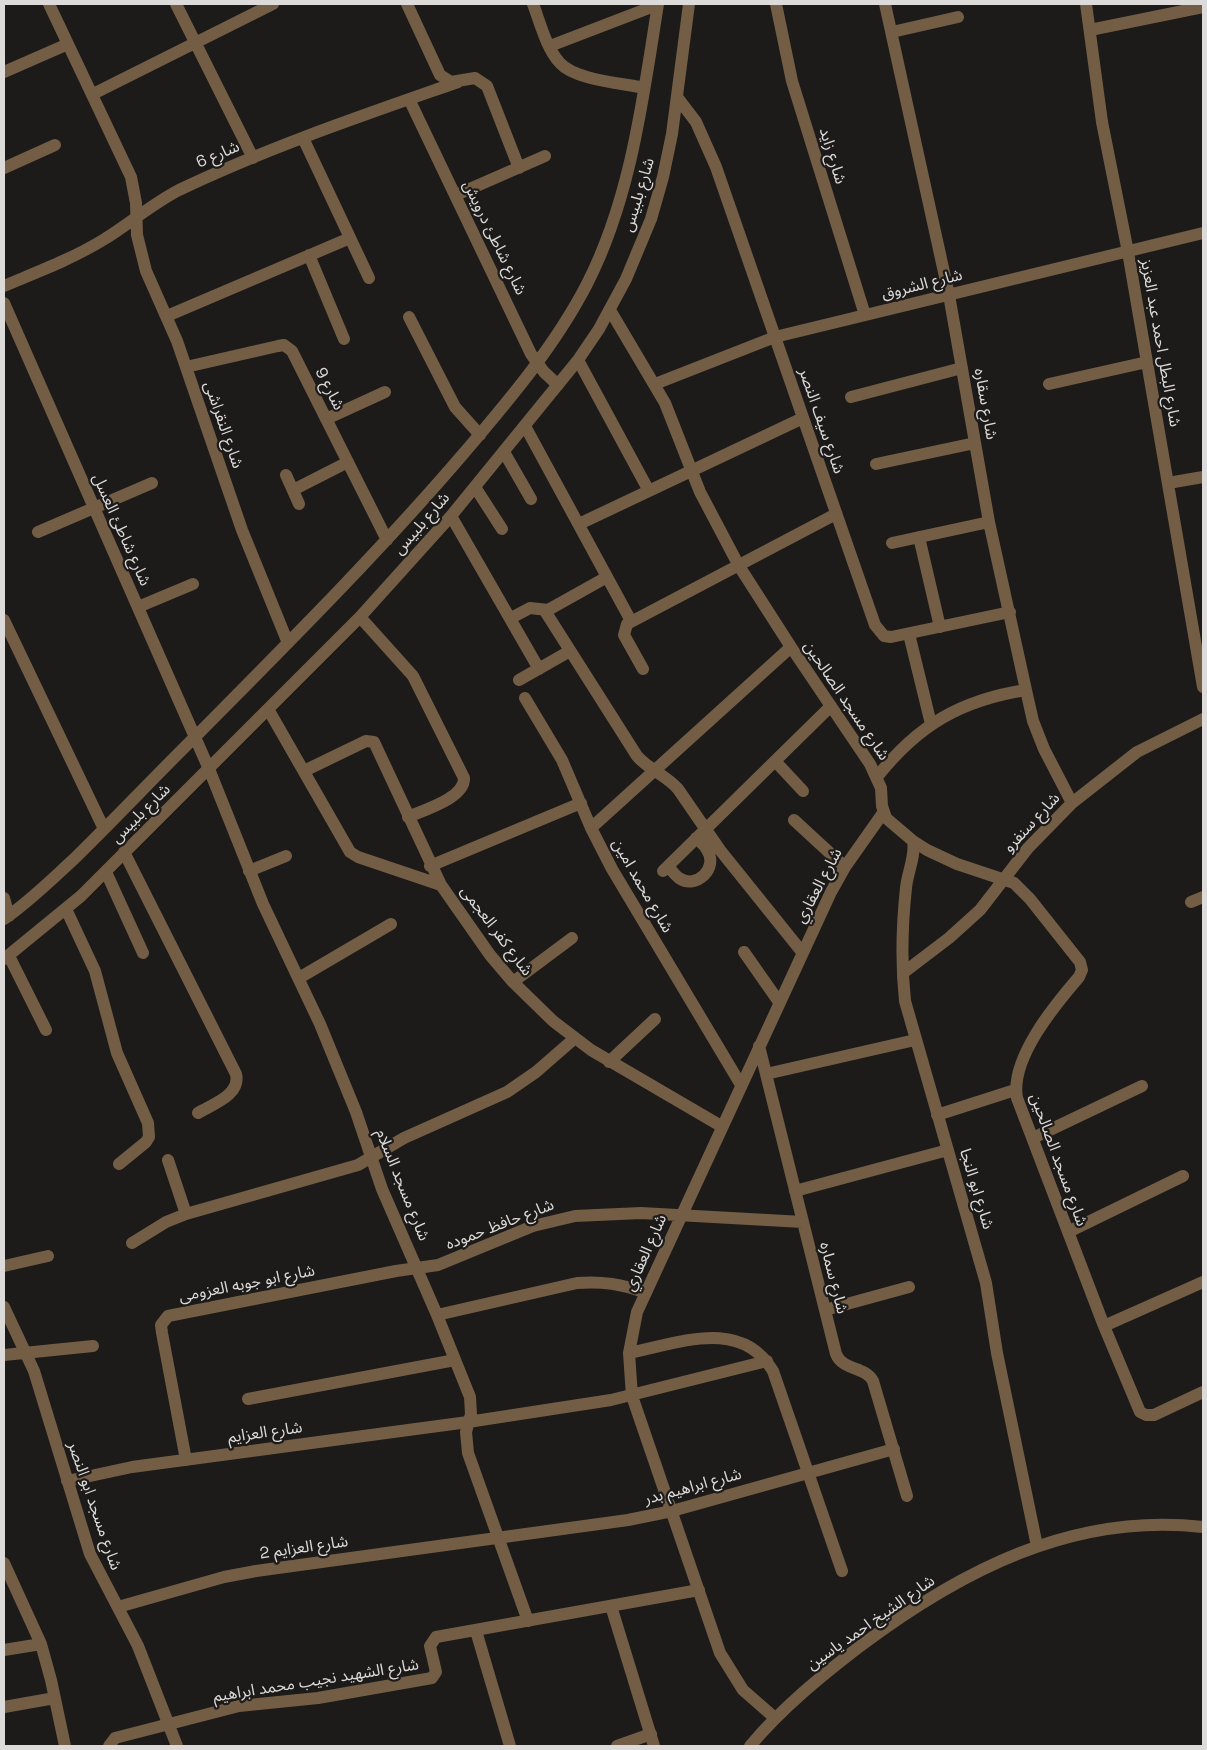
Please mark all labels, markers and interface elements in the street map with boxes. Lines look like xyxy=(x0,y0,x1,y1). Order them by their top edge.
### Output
street label: شارع زايد xyxy=(814,126,850,186)
street label: شارع 6 xyxy=(193,137,243,173)
street label: شارع بلبيس xyxy=(619,156,659,234)
street label: شارع شاطئ درويش xyxy=(458,178,530,298)
street label: شارع البطل احمد عبد العزيز xyxy=(1136,257,1184,429)
street label: شارع الشروق xyxy=(880,266,964,304)
street label: شارع 9 xyxy=(310,365,348,413)
street label: شارع سيف النصر xyxy=(794,366,848,476)
street label: شارع سقاره xyxy=(969,367,1001,441)
street label: شارع النقراشى xyxy=(199,379,247,471)
street label: شارع شاطئ العسل xyxy=(88,471,154,589)
street label: شارع بلبيس xyxy=(390,489,454,559)
street label: شارع مسجد الصالحين xyxy=(799,638,893,764)
street label: شارع بلبيس xyxy=(107,780,175,848)
street label: شارع سنفرو xyxy=(999,789,1065,857)
street label: شارع محمد امين xyxy=(607,835,677,937)
street label: شارع العقاري xyxy=(791,845,847,927)
street label: شارع كفر العجمى xyxy=(456,882,536,980)
street label: شارع مسجد الصالحين xyxy=(1025,1091,1091,1229)
street label: شارع مسجد السلام xyxy=(371,1126,433,1244)
street label: شارع ابو النجا xyxy=(955,1146,997,1232)
street label: شارع حافظ حموده xyxy=(443,1196,557,1254)
street label: شارع العقاري xyxy=(621,1212,671,1294)
street label: شارع سماره xyxy=(815,1240,851,1316)
street label: شارع ابو جوبه العزومى xyxy=(177,1261,317,1307)
street label: شارع العزايم xyxy=(226,1418,304,1448)
street label: شارع مسجد ابو النصر xyxy=(63,1439,125,1573)
street label: شارع ابراهيم بدر xyxy=(642,1465,744,1509)
street label: شارع العزايم 2 xyxy=(259,1532,349,1564)
street label: شارع الشيخ احمد ياسين xyxy=(803,1572,939,1674)
street label: شارع الشهيد نجيب محمد ابراهيم xyxy=(212,1655,420,1707)

